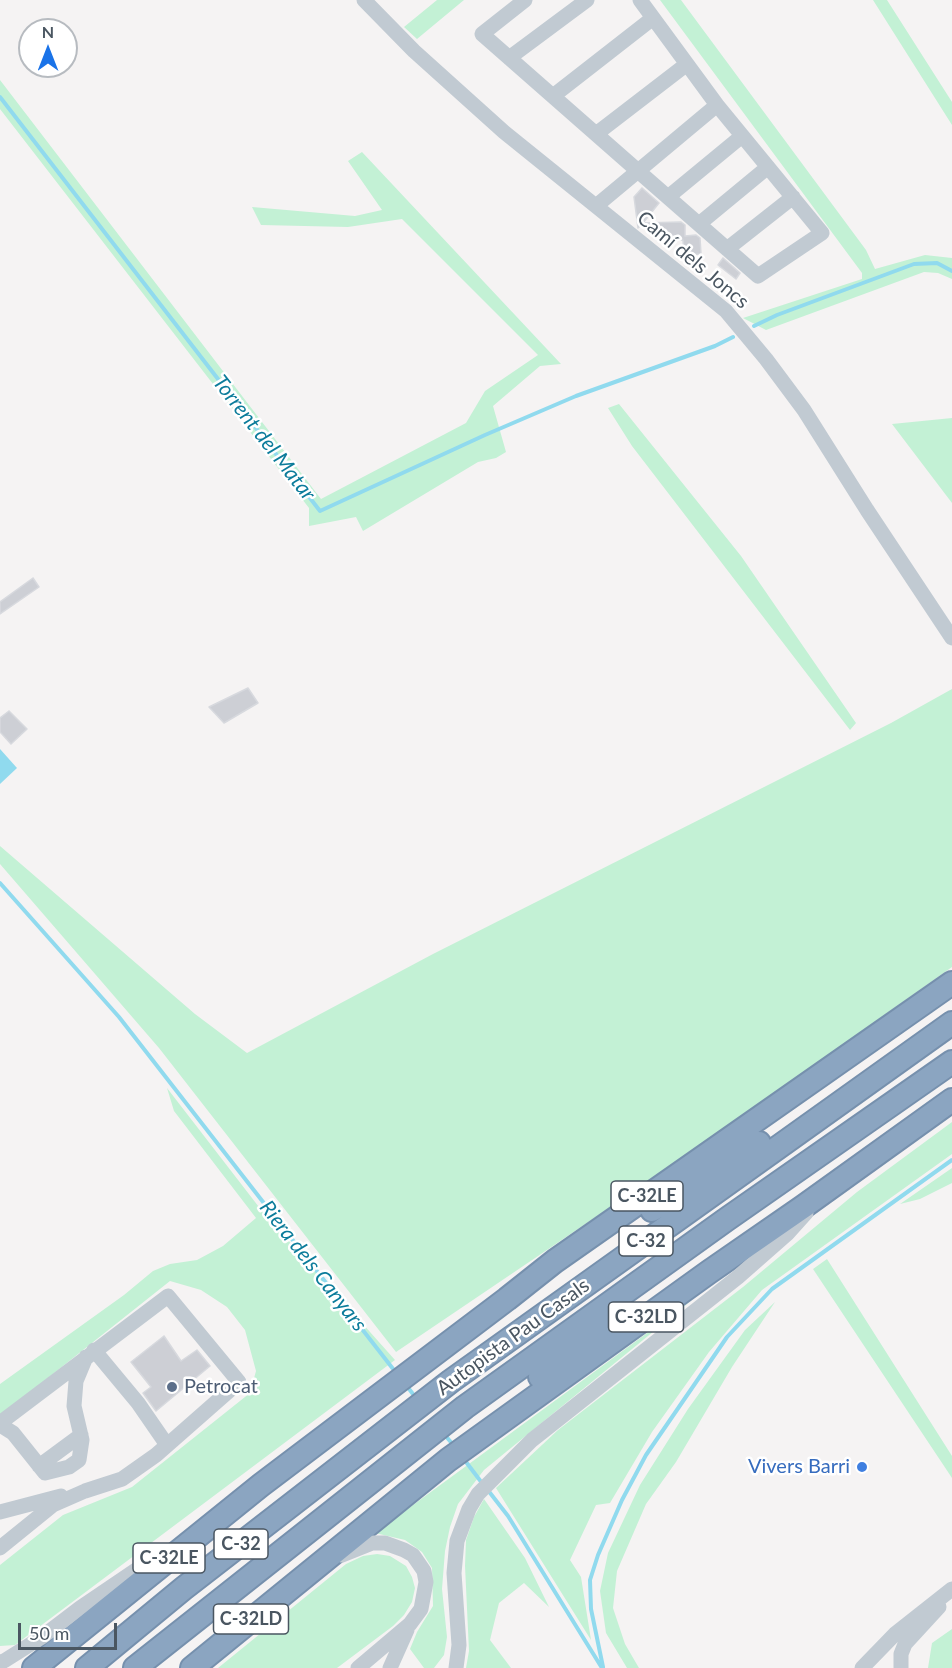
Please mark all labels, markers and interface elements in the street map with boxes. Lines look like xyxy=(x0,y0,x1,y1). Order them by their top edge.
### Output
north arrow xyxy=(18,18,78,78)
text: N xyxy=(42,22,54,41)
street label: Camí dels Joncs xyxy=(632,206,754,314)
water label: Torrent del Matar xyxy=(207,370,321,506)
road number: C-32LE xyxy=(611,1181,683,1211)
water label: Riera dels Canyars xyxy=(254,1196,372,1336)
road number: C-32 xyxy=(619,1226,673,1256)
street label: Autopista Pau Casals xyxy=(432,1274,594,1400)
road number: C-32LD xyxy=(608,1302,684,1332)
place label: Petrocat xyxy=(184,1375,258,1399)
marker: Petrocat xyxy=(165,1380,179,1394)
place label: Vivers Barri xyxy=(748,1455,850,1479)
marker: Vivers Barri xyxy=(855,1460,869,1474)
road number: C-32 xyxy=(214,1529,268,1559)
road number: C-32LE xyxy=(133,1543,205,1573)
road number: C-32LD xyxy=(214,1604,288,1634)
scale bar xyxy=(21,1611,120,1649)
text: 50 m xyxy=(29,1622,69,1644)

